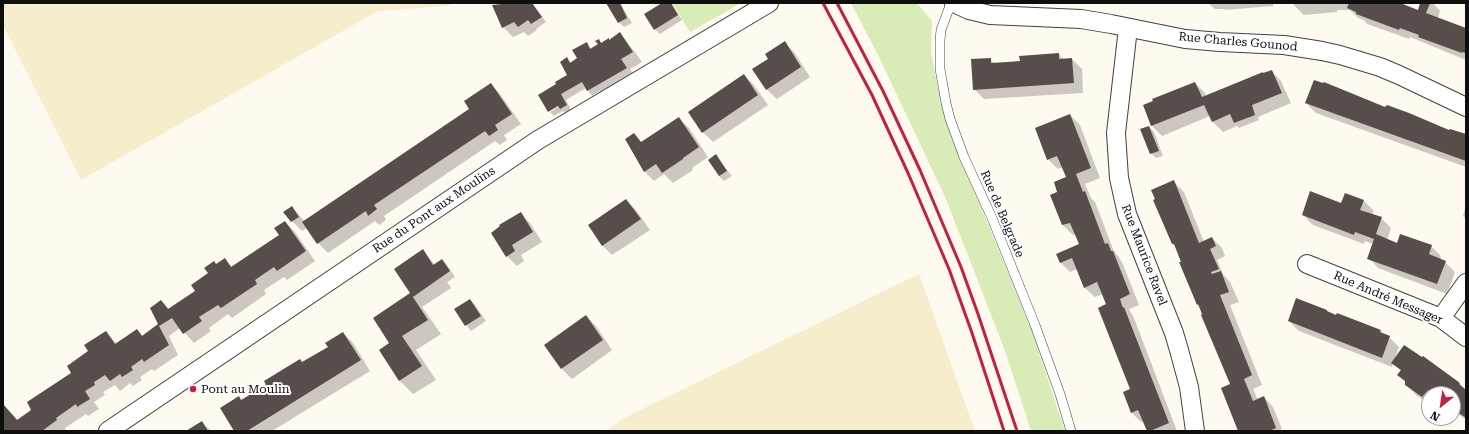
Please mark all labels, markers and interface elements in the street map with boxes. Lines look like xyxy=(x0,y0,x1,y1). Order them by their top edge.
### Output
street label: Rue Charles Gounod xyxy=(1178,30,1298,54)
street label: Rue du Pont aux Moulins xyxy=(370,164,498,256)
street label: Rue de Belgrade xyxy=(977,168,1027,260)
street label: Rue Maurice Ravel xyxy=(1118,203,1170,307)
street label: Rue André Messager xyxy=(1331,268,1445,328)
place label: Pont au Moulin xyxy=(201,382,289,396)
marker: Pont au Moulin xyxy=(188,384,198,394)
north arrow xyxy=(1421,386,1461,426)
text: N xyxy=(1428,408,1442,424)

